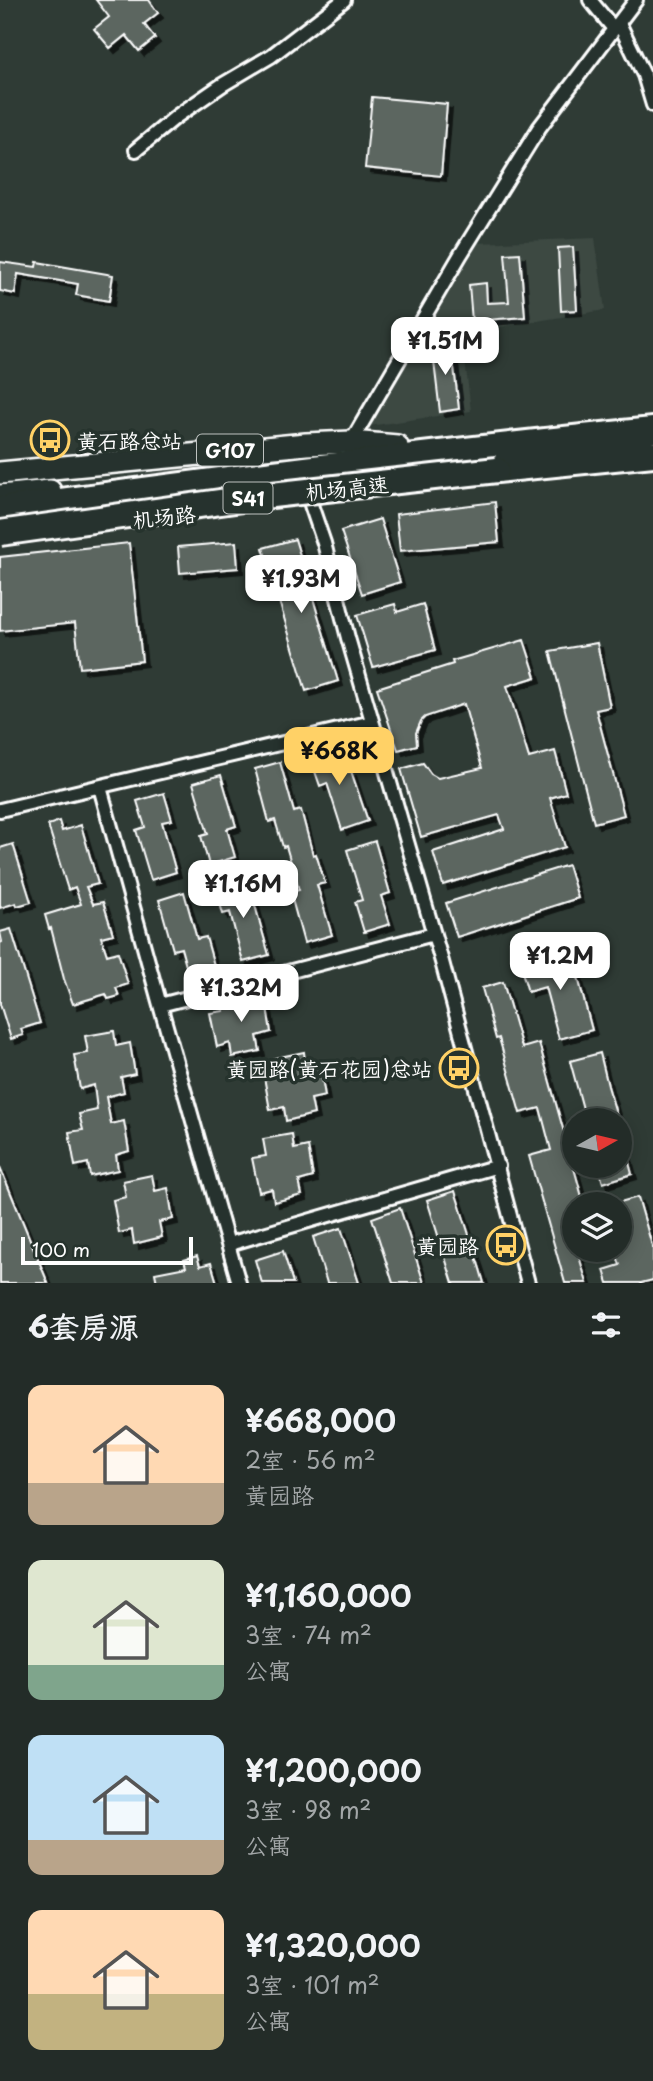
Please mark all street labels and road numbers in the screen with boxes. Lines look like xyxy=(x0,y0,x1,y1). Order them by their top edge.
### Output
road number: G107 xyxy=(197,435,263,466)
street label: 机场高速 xyxy=(304,467,390,507)
road number: S41 xyxy=(224,482,272,513)
street label: 机场路 xyxy=(131,497,197,535)

